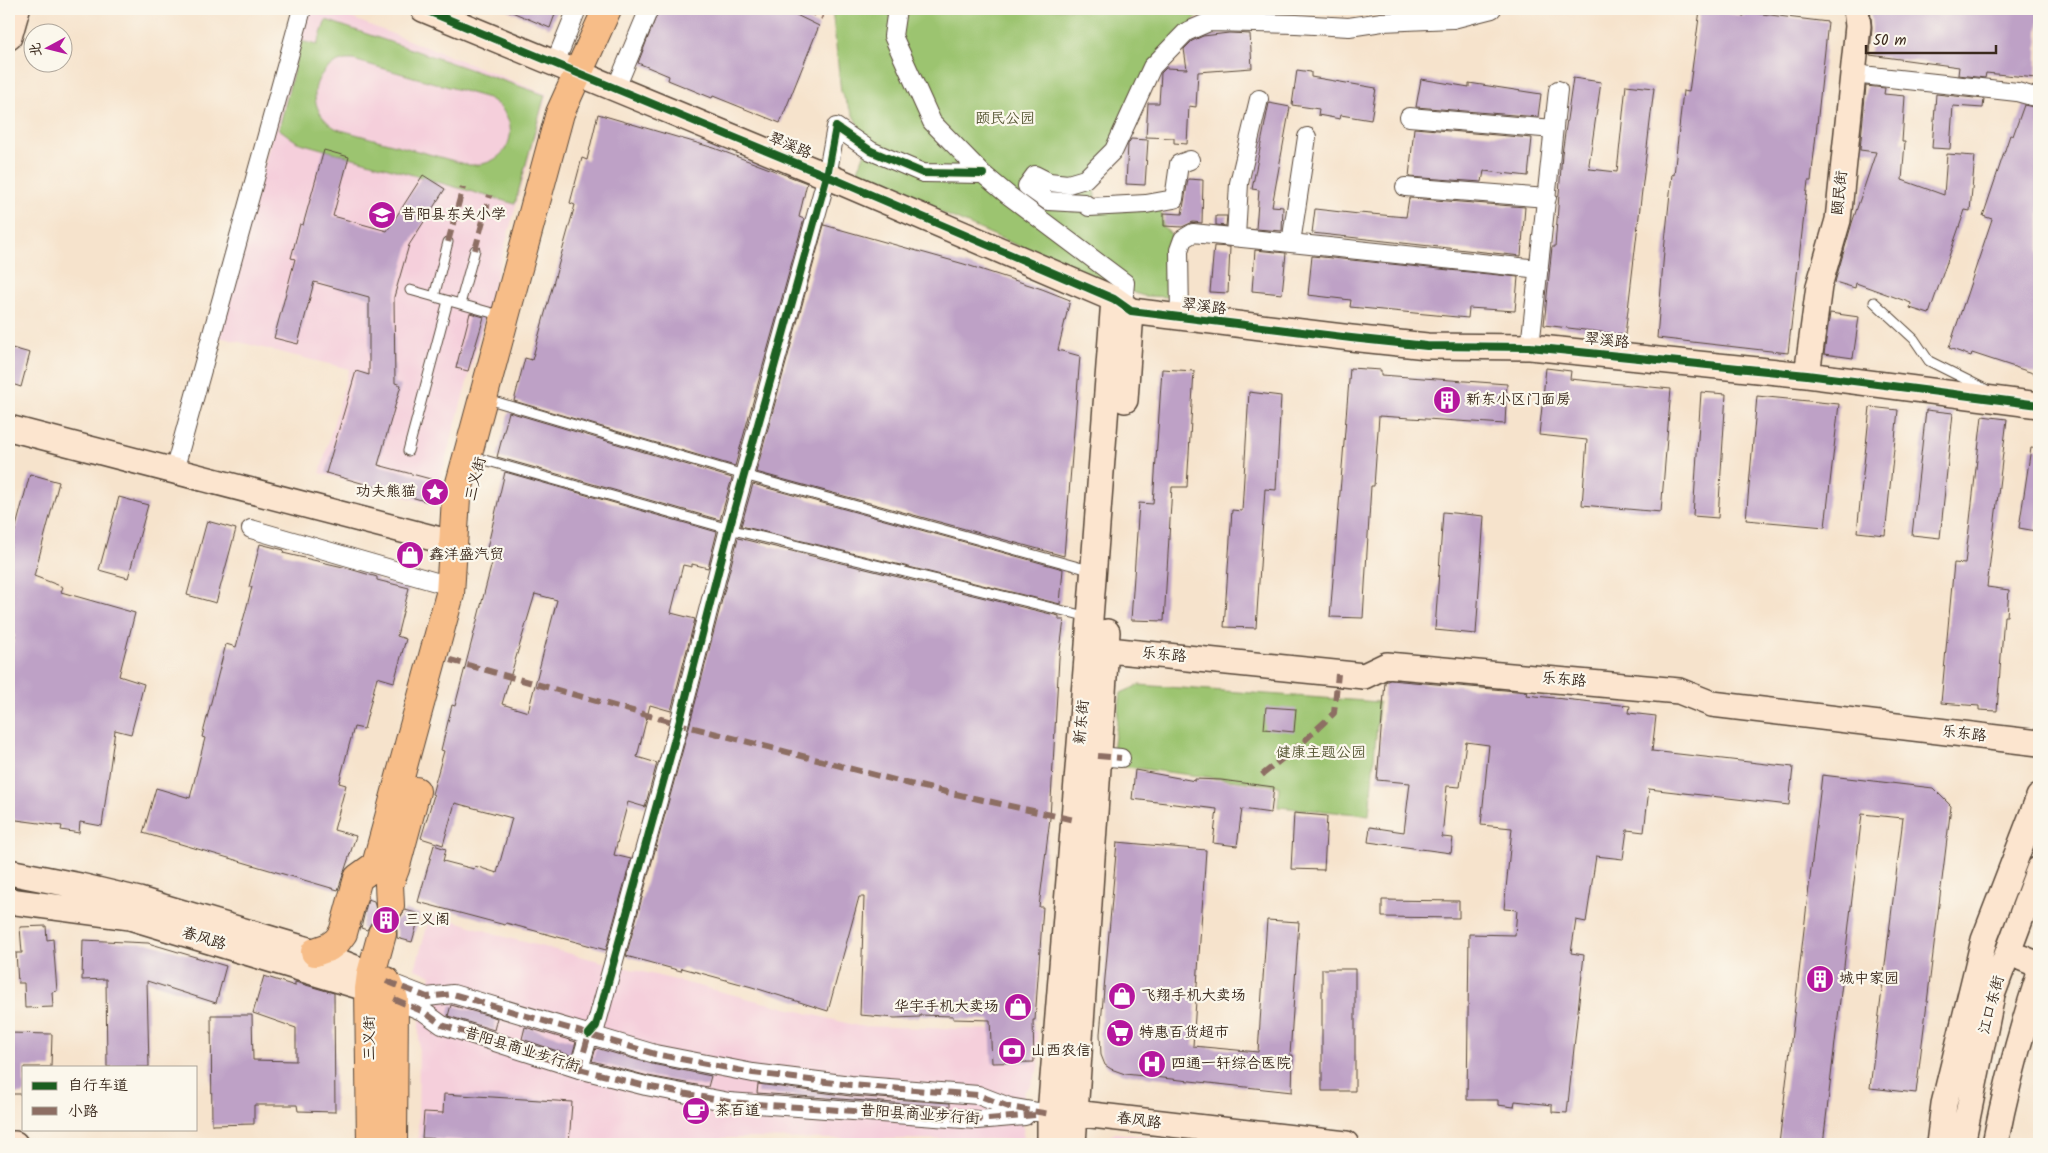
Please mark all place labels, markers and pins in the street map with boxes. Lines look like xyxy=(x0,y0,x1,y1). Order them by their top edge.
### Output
school or university icon: 昔阳县东关小学 xyxy=(367,200,397,230)
place label: 昔阳县东关小学 xyxy=(401,203,506,227)
building icon: 新东小区门面房 xyxy=(1432,385,1462,415)
place label: 新东小区门面房 xyxy=(1466,388,1571,412)
place icon: 功夫熊猫 xyxy=(420,477,450,507)
place label: 功夫熊猫 xyxy=(356,480,416,504)
shop icon: 鑫洋盛汽贸 xyxy=(395,540,425,570)
place label: 鑫洋盛汽贸 xyxy=(429,543,504,567)
building icon: 三义阁 xyxy=(371,905,401,935)
place label: 三义阁 xyxy=(405,908,450,932)
building icon: 城中家园 xyxy=(1805,964,1835,994)
place label: 城中家园 xyxy=(1839,967,1899,991)
shop icon: 飞翔手机大卖场 xyxy=(1107,981,1137,1011)
place label: 飞翔手机大卖场 xyxy=(1141,984,1246,1008)
shop icon: 华宇手机大卖场 xyxy=(1003,992,1033,1022)
place label: 华宇手机大卖场 xyxy=(894,995,999,1019)
supermarket icon: 特惠百货超市 xyxy=(1105,1018,1135,1048)
place label: 特惠百货超市 xyxy=(1139,1021,1229,1045)
bank icon: 山西农信 xyxy=(997,1036,1027,1066)
place label: 山西农信 xyxy=(1031,1039,1091,1063)
hospital icon: 四通一轩综合医院 xyxy=(1137,1049,1167,1079)
place label: 四通一轩综合医院 xyxy=(1171,1052,1291,1076)
cafe icon: 茶百道 xyxy=(681,1096,711,1126)
place label: 茶百道 xyxy=(715,1099,760,1123)

